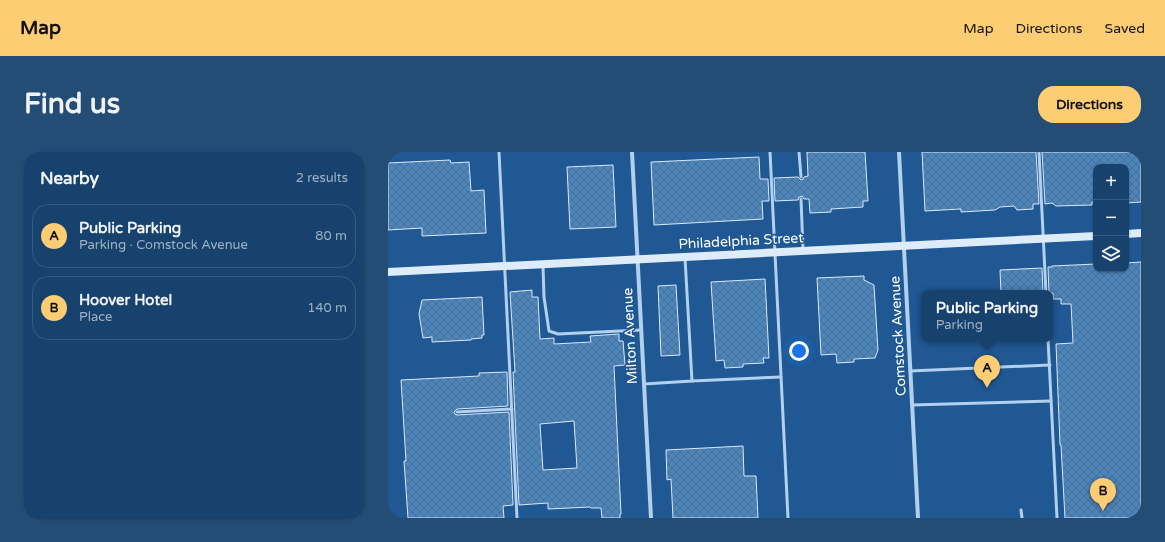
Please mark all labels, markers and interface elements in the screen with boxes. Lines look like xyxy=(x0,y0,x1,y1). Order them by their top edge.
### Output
text: Map xyxy=(20,17,61,39)
text: Map xyxy=(963,20,994,37)
text: Directions xyxy=(1016,20,1083,37)
text: Saved xyxy=(1105,20,1145,37)
button: Directions xyxy=(1038,86,1141,123)
text: Find us xyxy=(24,87,120,121)
map controls xyxy=(1093,164,1129,272)
button: + xyxy=(1093,164,1129,200)
text: Nearby xyxy=(40,168,99,189)
text: 2 results xyxy=(296,170,348,186)
button: − xyxy=(1093,200,1129,236)
text: Public Parking xyxy=(79,219,181,237)
text: A xyxy=(49,228,59,244)
text: 80 m xyxy=(315,228,347,244)
street label: Philadelphia Street xyxy=(678,229,805,253)
button: layers xyxy=(1093,236,1129,272)
text: Parking · Comstock Avenue xyxy=(79,237,248,253)
street label: Comstock Avenue xyxy=(886,275,910,396)
street label: Milton Avenue xyxy=(619,287,641,385)
popup xyxy=(921,290,1053,342)
text: Hoover Hotel xyxy=(79,291,172,309)
text: Public Parking xyxy=(936,299,1038,317)
text: B xyxy=(49,300,59,316)
text: 140 m xyxy=(307,300,347,316)
text: Place xyxy=(79,309,112,325)
text: Parking xyxy=(936,317,983,333)
your location xyxy=(789,341,809,361)
pin: A xyxy=(974,355,1000,388)
pin: B xyxy=(1090,478,1116,511)

